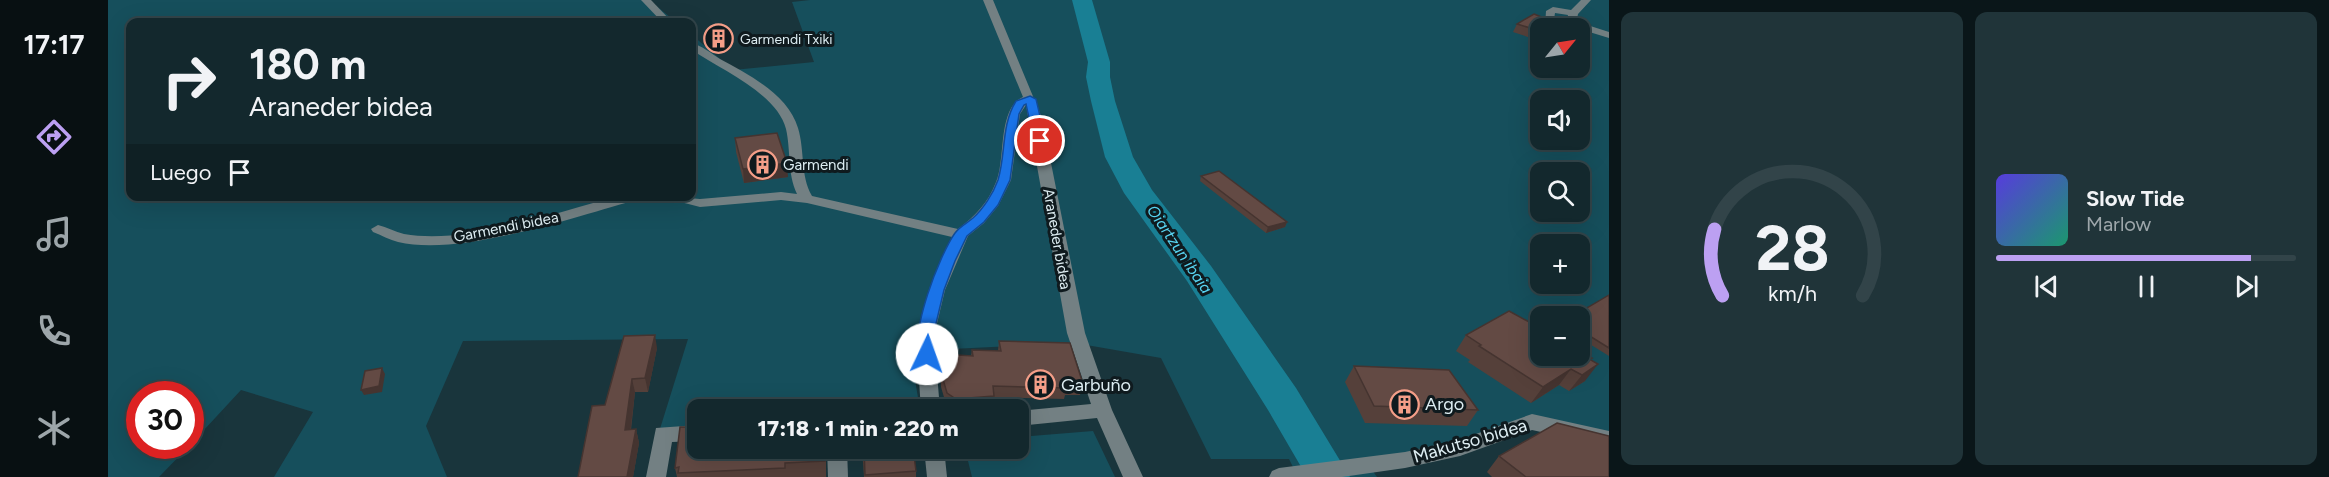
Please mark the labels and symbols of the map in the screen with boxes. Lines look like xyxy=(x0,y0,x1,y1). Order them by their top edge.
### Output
north arrow xyxy=(1530,18,1590,78)
building icon: Garmendi Txiki xyxy=(703,23,735,55)
place label: Garmendi Txiki xyxy=(740,31,832,48)
pin xyxy=(1014,115,1065,166)
building icon: Garmendi xyxy=(746,149,778,181)
place label: Garmendi xyxy=(783,156,849,174)
street label: Araneder bidea xyxy=(1039,187,1075,291)
water label: Oiartzun ibaia xyxy=(1143,201,1216,297)
street label: Garmendi bidea xyxy=(452,208,560,246)
position arrow xyxy=(895,322,959,386)
building icon: Garbuño xyxy=(1024,369,1056,401)
place label: Garbuño xyxy=(1061,374,1131,396)
speed limit sign: 30 xyxy=(126,381,204,459)
building icon: Argo xyxy=(1388,388,1420,420)
place label: Argo xyxy=(1425,393,1464,415)
street label: Makutso bidea xyxy=(1410,414,1530,468)

